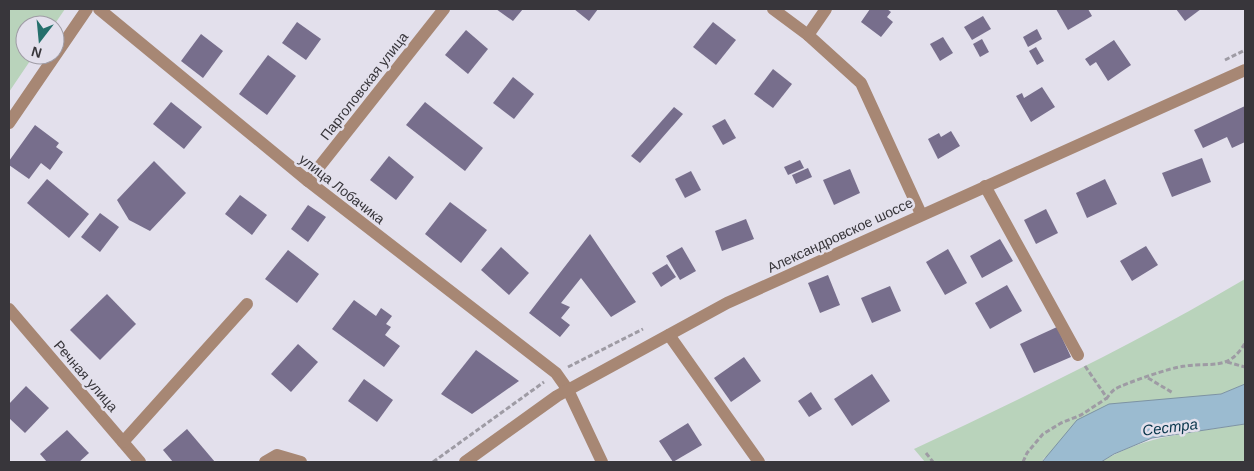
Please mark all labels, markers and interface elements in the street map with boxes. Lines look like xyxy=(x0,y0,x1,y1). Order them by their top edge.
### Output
north arrow xyxy=(15,15,65,65)
street label: Парголовская улица xyxy=(317,29,411,143)
text: N xyxy=(29,43,43,62)
street label: улица Лобачика xyxy=(296,151,388,227)
street label: Александровское шоссе xyxy=(765,194,915,276)
street label: Речная улица xyxy=(51,337,121,415)
water label: Сестра xyxy=(1141,415,1199,439)

